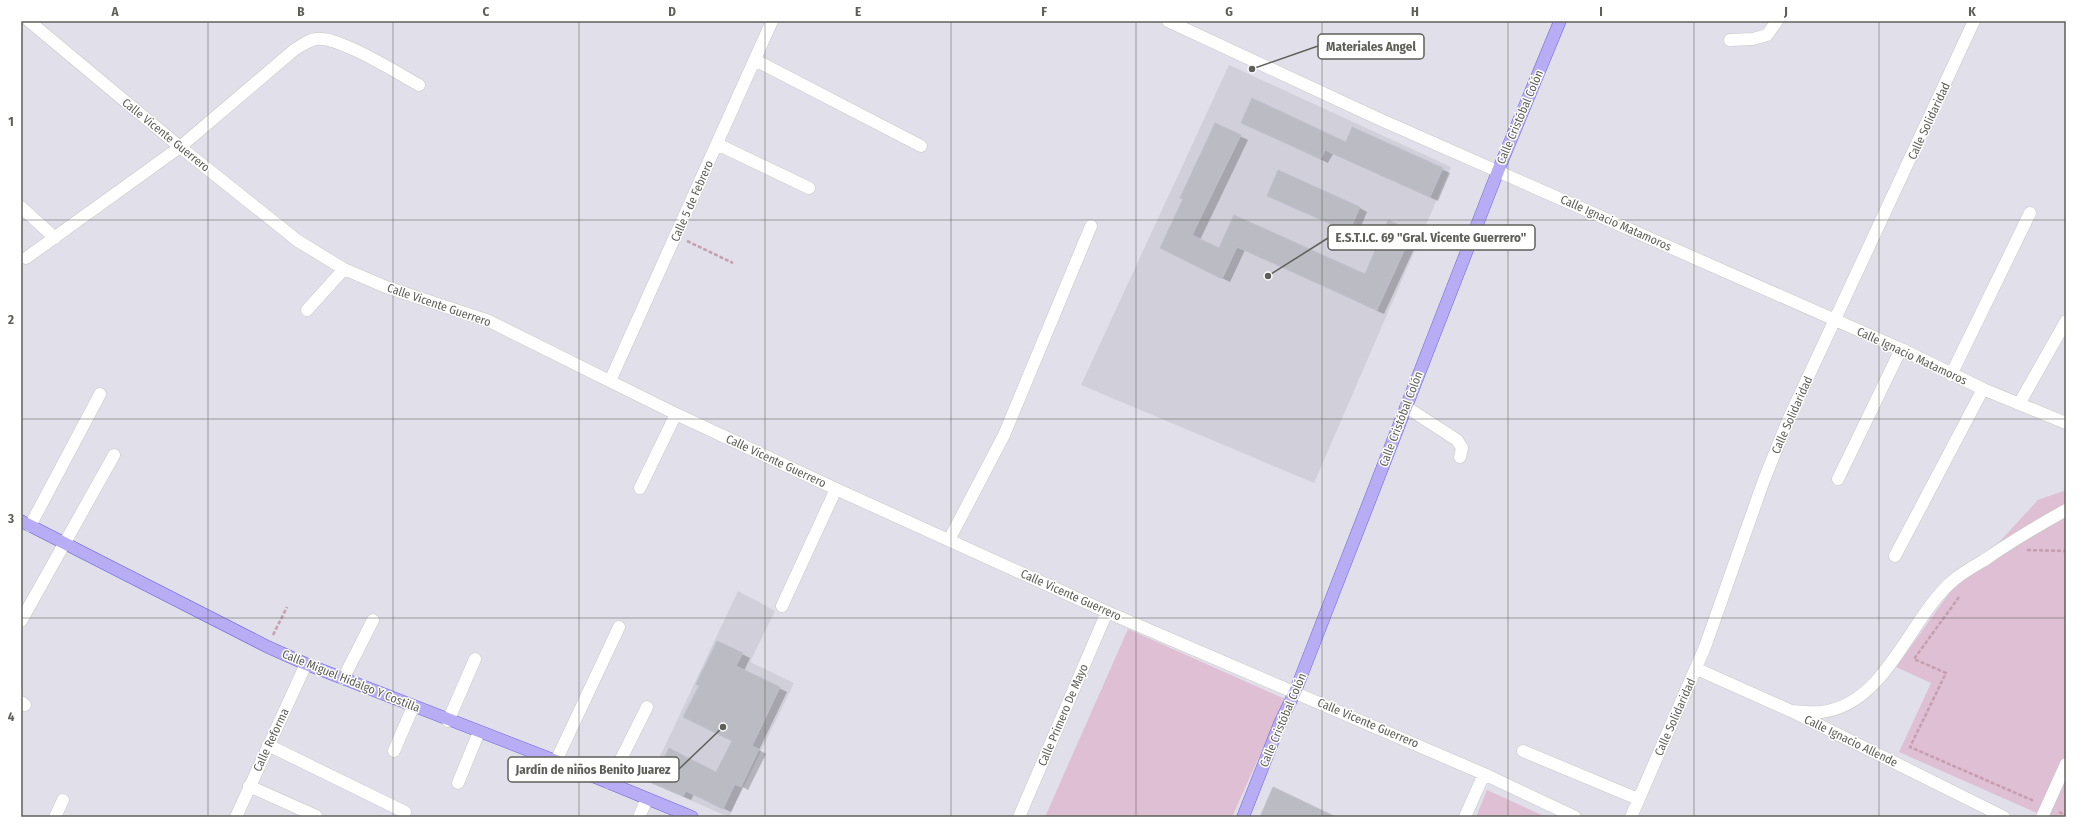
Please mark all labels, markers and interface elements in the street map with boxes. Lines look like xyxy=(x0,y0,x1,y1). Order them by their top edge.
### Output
text: A xyxy=(110,4,119,19)
text: B xyxy=(297,4,305,19)
text: C xyxy=(483,4,490,19)
text: D xyxy=(668,4,676,19)
text: E xyxy=(855,4,861,19)
text: F xyxy=(1041,4,1047,19)
text: G xyxy=(1225,4,1233,19)
text: H xyxy=(1411,4,1419,19)
text: I xyxy=(1599,4,1603,19)
text: J xyxy=(1783,4,1788,19)
text: K xyxy=(1968,4,1976,19)
callout: Materiales Angel xyxy=(1318,34,1424,59)
text: Materiales Angel xyxy=(1326,39,1416,54)
street label: Calle Cristóbal Colón xyxy=(1494,68,1546,166)
street label: Calle Solidaridad xyxy=(1905,80,1953,162)
street label: Calle Vicente Guerrero xyxy=(119,95,213,175)
text: 1 xyxy=(8,114,14,129)
street label: Calle 5 de Febrero xyxy=(668,158,716,244)
street label: Calle Ignacio Matamoros xyxy=(1558,192,1674,254)
callout: E.S.T.I.C. 69 "Gral. Vicente Guerrero" xyxy=(1328,225,1535,250)
text: E.S.T.I.C. 69 "Gral. Vicente Guerrero" xyxy=(1336,230,1526,245)
street label: Calle Vicente Guerrero xyxy=(385,281,493,329)
text: 2 xyxy=(7,312,14,327)
street label: Calle Ignacio Matamoros xyxy=(1855,324,1969,388)
street label: Calle Cristóbal Colón xyxy=(1376,369,1426,469)
street label: Calle Solidaridad xyxy=(1769,374,1815,456)
street label: Calle Vicente Guerrero xyxy=(724,432,828,490)
text: 3 xyxy=(7,511,14,526)
street label: Calle Vicente Guerrero xyxy=(1018,566,1124,624)
street label: Calle Miguel Hidalgo Y Costilla xyxy=(280,647,422,715)
street label: Calle Primero De Mayo xyxy=(1035,662,1091,768)
street label: Calle Cristóbal Colón xyxy=(1257,671,1309,769)
street label: Calle Solidaridad xyxy=(1652,676,1698,758)
street label: Calle Vicente Guerrero xyxy=(1315,695,1421,751)
street label: Calle Reforma xyxy=(250,706,292,774)
text: 4 xyxy=(8,709,15,724)
street label: Calle Ignacio Allende xyxy=(1802,712,1900,770)
callout: Jardín de niños Benito Juarez xyxy=(508,757,679,782)
text: Jardín de niños Benito Juarez xyxy=(515,762,671,777)

